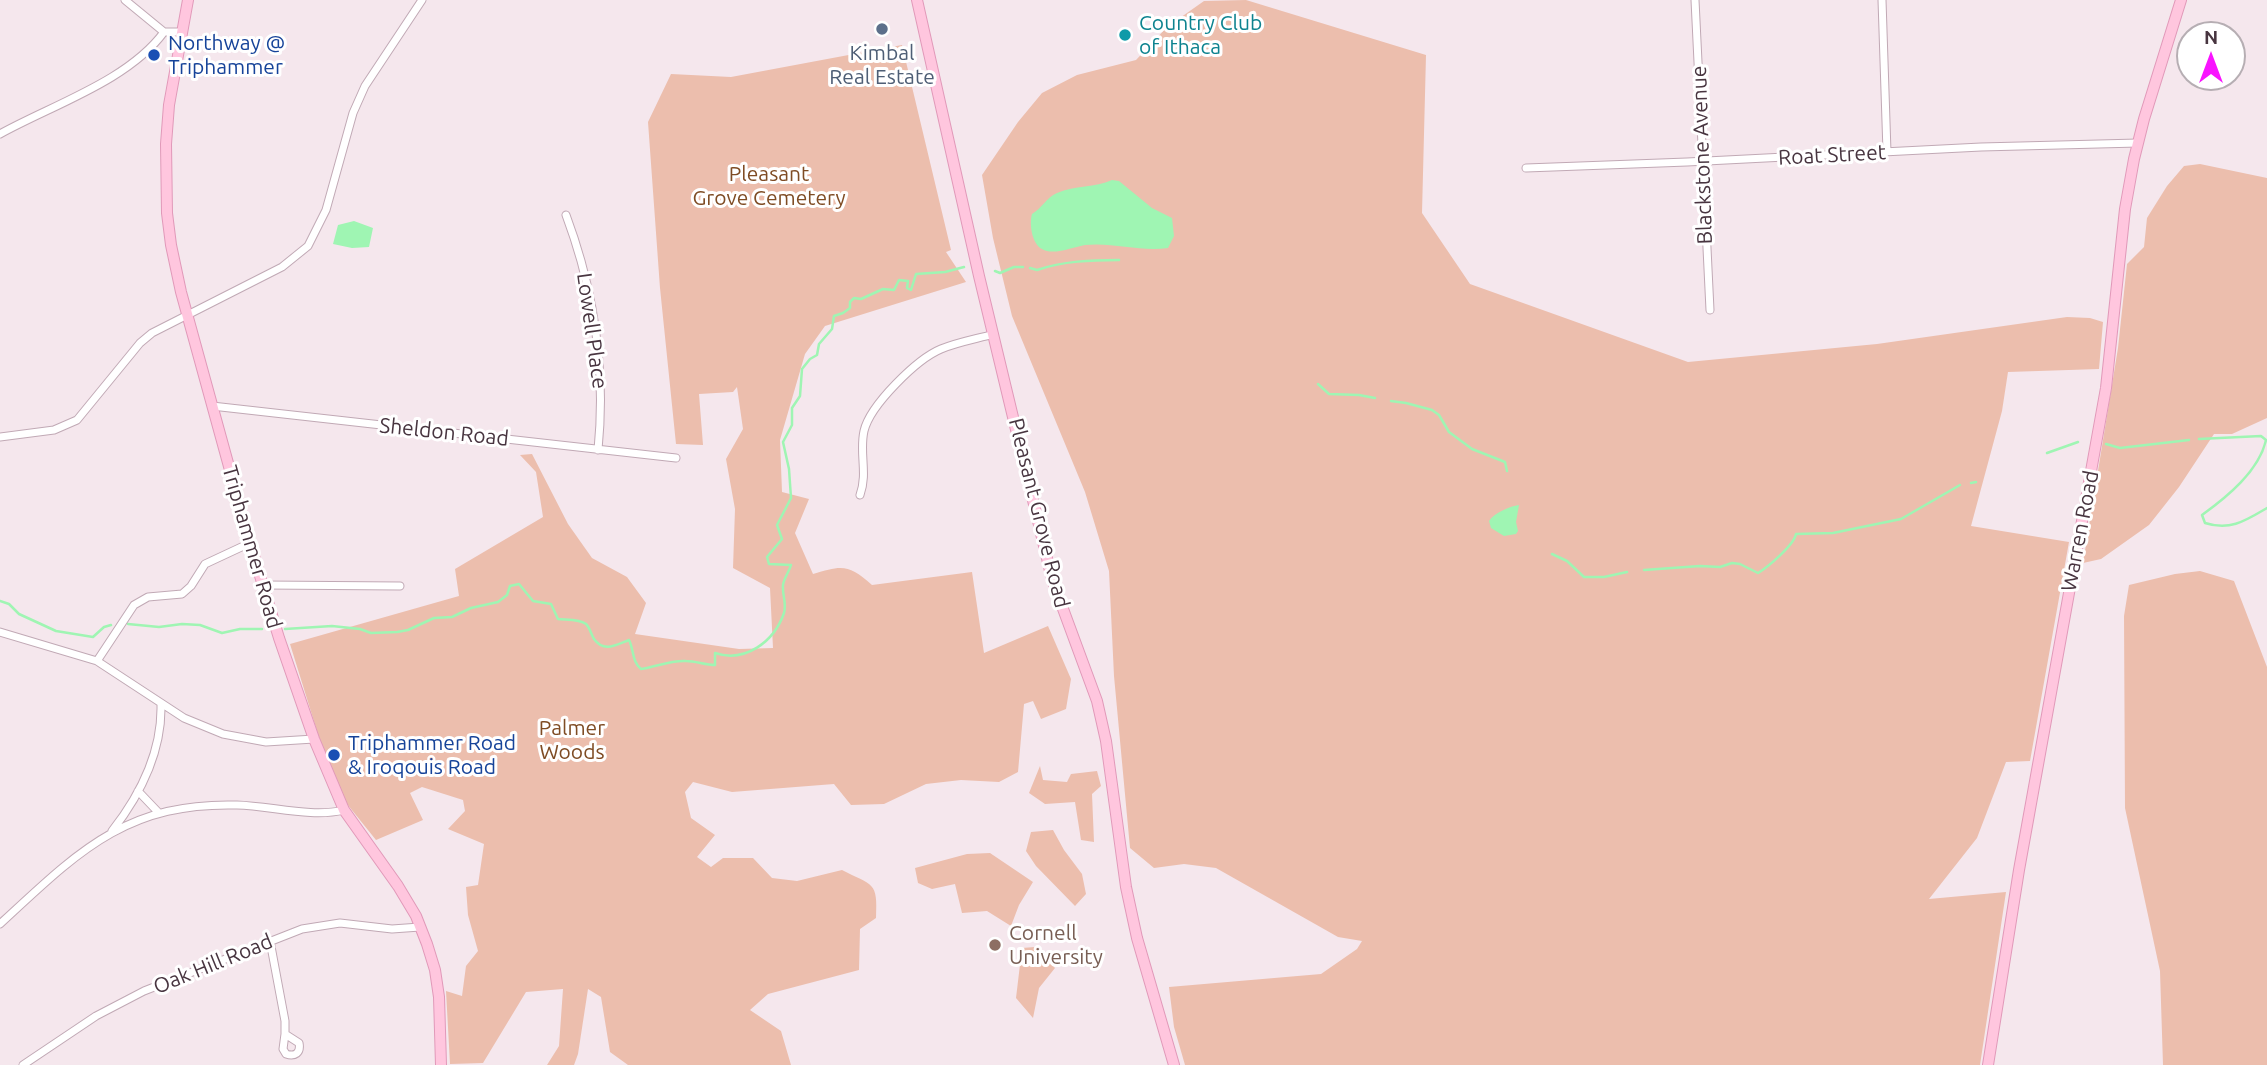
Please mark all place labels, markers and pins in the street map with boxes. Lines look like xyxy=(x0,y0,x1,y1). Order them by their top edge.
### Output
place label: Country Club of Ithaca xyxy=(1139,10,1262,60)
marker: Kimbal Real Estate xyxy=(874,21,890,37)
marker: Country Club of Ithaca xyxy=(1117,27,1133,43)
place label: Northway @ Triphammer xyxy=(168,30,285,80)
place label: Kimbal Real Estate xyxy=(829,40,935,90)
marker: Northway @ Triphammer xyxy=(146,47,162,63)
place label: Triphammer Road & Iroqouis Road xyxy=(348,730,516,780)
marker: Triphammer Road & Iroqouis Road xyxy=(326,747,342,763)
place label: Cornell University xyxy=(1009,920,1103,970)
marker: Cornell University xyxy=(987,937,1003,953)

